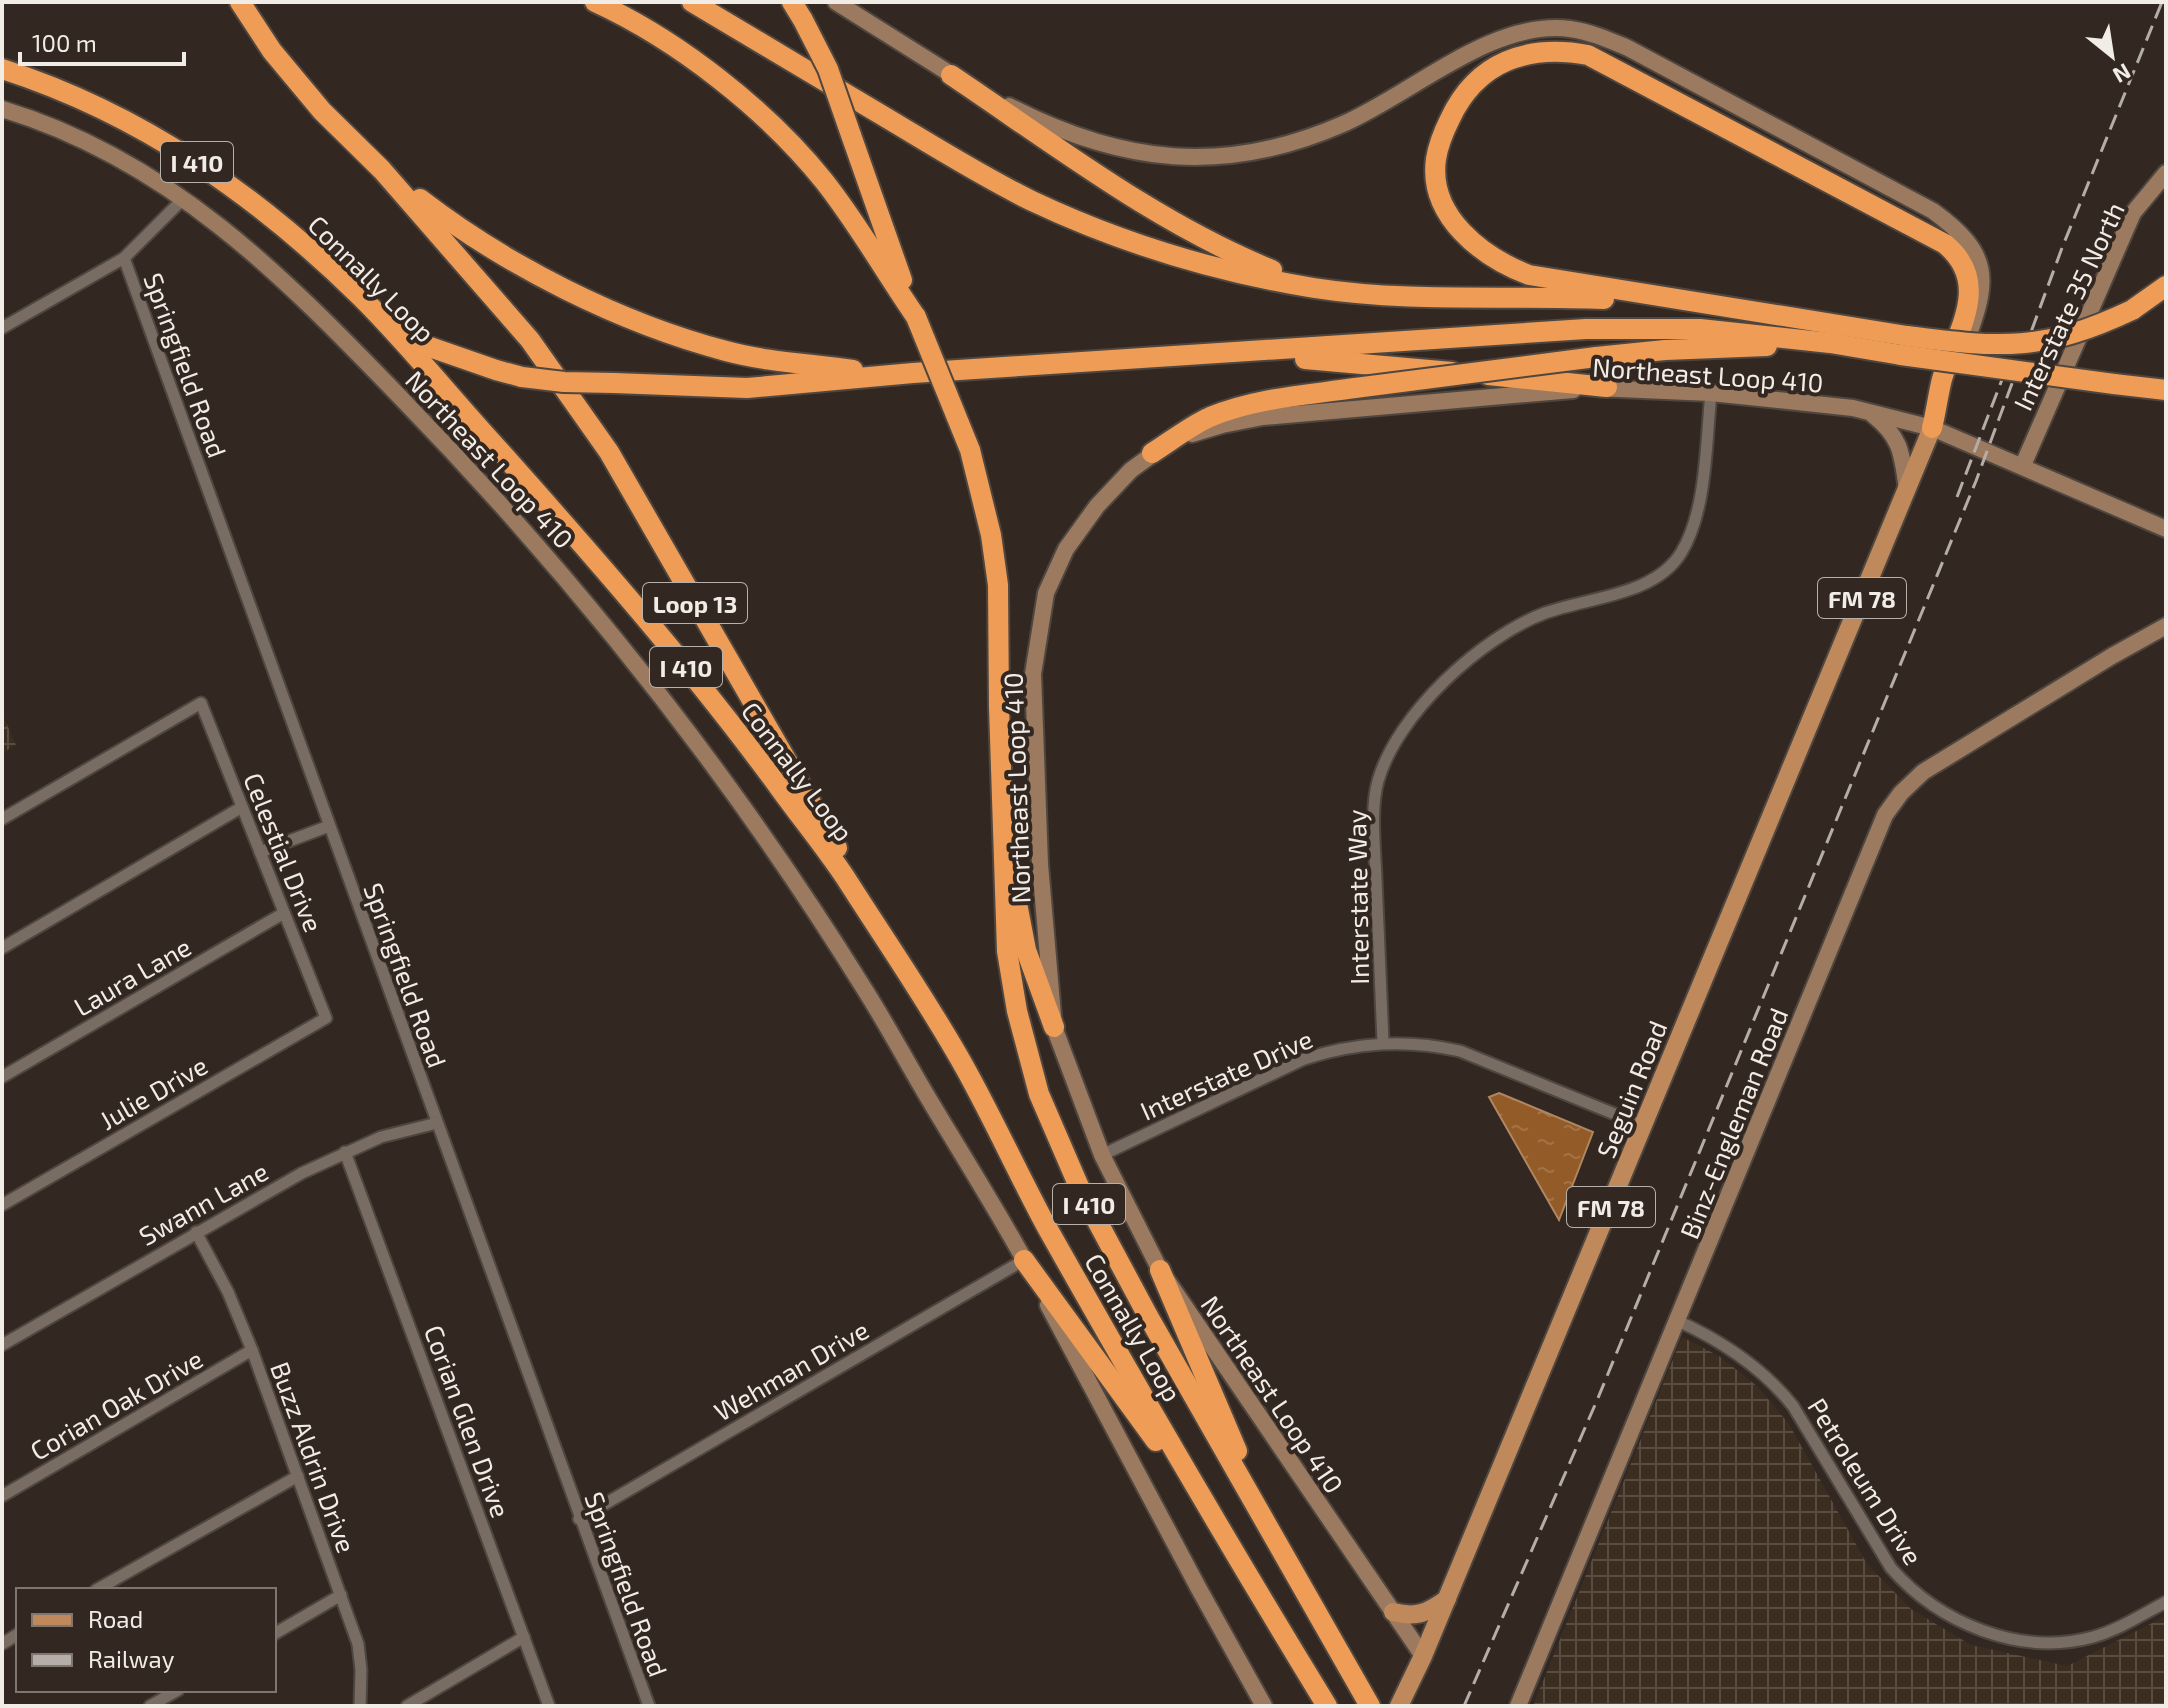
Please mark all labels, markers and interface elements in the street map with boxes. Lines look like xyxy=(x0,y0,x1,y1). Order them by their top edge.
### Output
scale bar xyxy=(20,16,184,66)
north arrow xyxy=(2072,16,2152,96)
text: 100 m xyxy=(32,28,97,57)
text: N xyxy=(2109,59,2136,89)
road number: I 410 xyxy=(161,142,233,182)
street label: Interstate 35 North xyxy=(2006,197,2130,415)
street label: Connally Loop xyxy=(302,208,442,348)
street label: Springfield Road xyxy=(138,268,234,462)
street label: Northeast Loop 410 xyxy=(1591,350,1825,398)
street label: Northeast Loop 410 xyxy=(400,364,580,554)
road number: FM 78 xyxy=(1818,578,1906,618)
road number: Loop 13 xyxy=(643,583,747,623)
road number: I 410 xyxy=(650,647,722,687)
street label: Northeast Loop 410 xyxy=(996,672,1036,904)
street label: Connally Loop xyxy=(736,695,860,847)
street label: Celestial Drive xyxy=(238,768,330,936)
street label: Interstate Way xyxy=(1340,809,1374,985)
street label: Springfield Road xyxy=(358,878,454,1072)
street label: Laura Lane xyxy=(68,930,196,1022)
street label: Binz-Engleman Road xyxy=(1673,1003,1793,1243)
street label: Seguin Road xyxy=(1589,1016,1673,1162)
street label: Interstate Drive xyxy=(1135,1022,1317,1126)
street label: Julie Drive xyxy=(94,1049,212,1135)
street label: Swann Lane xyxy=(133,1155,273,1251)
road number: I 410 xyxy=(1053,1184,1125,1224)
road number: FM 78 xyxy=(1567,1187,1655,1227)
street label: Connally Loop xyxy=(1079,1247,1189,1407)
street label: Northeast Loop 410 xyxy=(1195,1289,1351,1499)
street label: Wehman Drive xyxy=(708,1313,874,1427)
street label: Corian Glen Drive xyxy=(419,1321,517,1521)
street label: Corian Oak Drive xyxy=(24,1342,208,1466)
street label: Buzz Aldrin Drive xyxy=(265,1357,363,1557)
street label: Petroleum Drive xyxy=(1802,1392,1930,1570)
street label: Springfield Road xyxy=(579,1487,675,1681)
legend xyxy=(16,1588,276,1692)
text: Road xyxy=(88,1604,143,1633)
text: Railway xyxy=(88,1644,175,1673)

